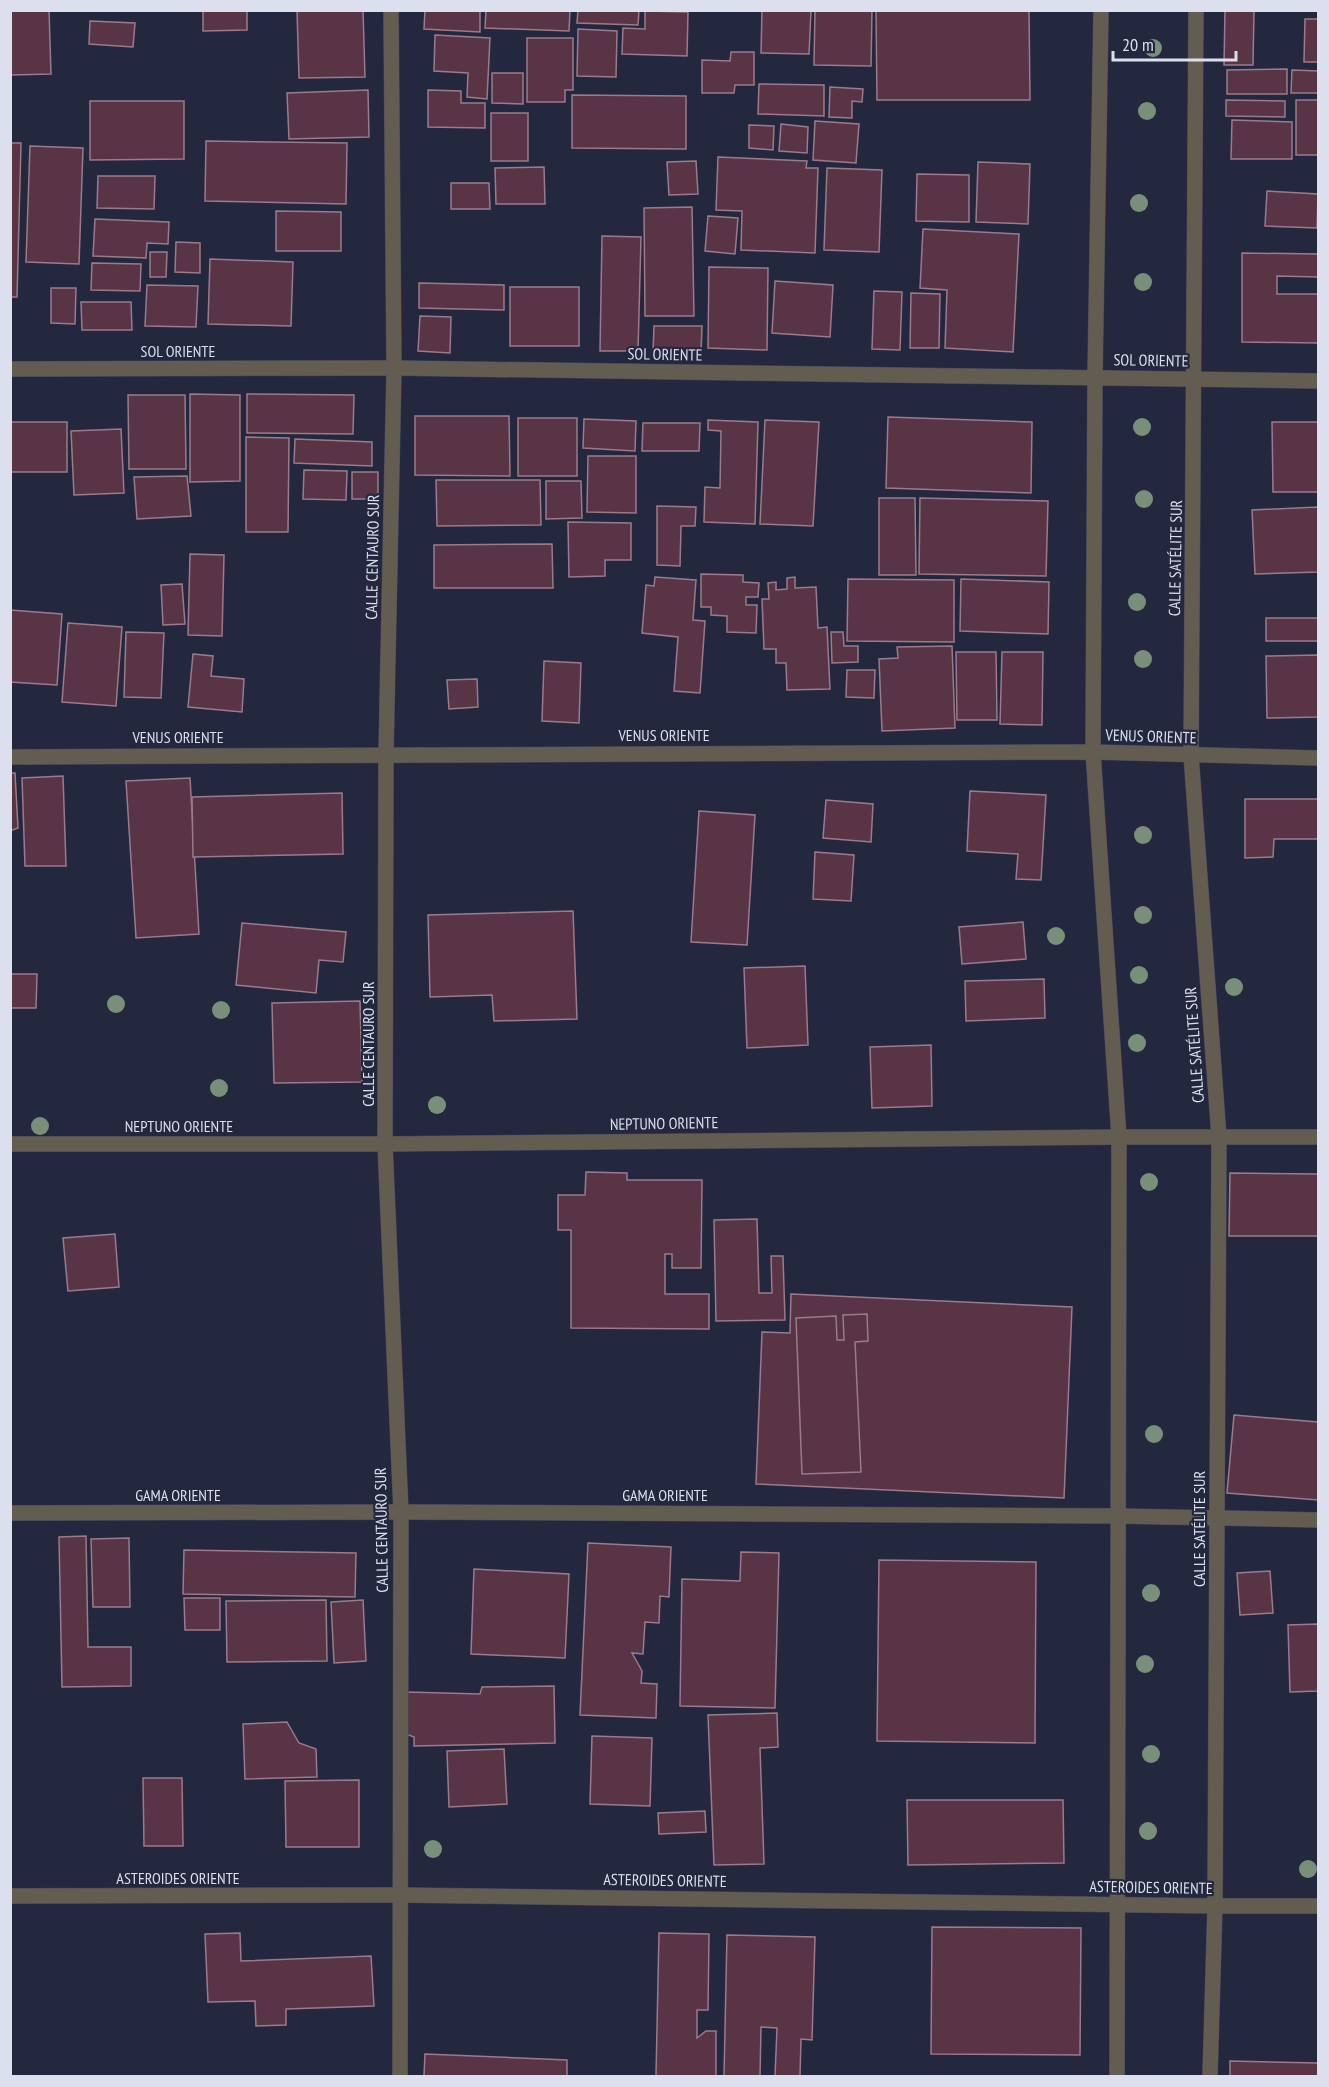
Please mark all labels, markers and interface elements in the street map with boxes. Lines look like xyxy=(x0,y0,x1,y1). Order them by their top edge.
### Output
scale bar xyxy=(1113,24,1236,62)
text: 20 m xyxy=(1122,33,1154,56)
street label: SOL ORIENTE xyxy=(141,341,216,361)
street label: SOL ORIENTE xyxy=(627,343,703,365)
street label: SOL ORIENTE xyxy=(1113,349,1189,371)
street label: CALLE CENTAURO SUR xyxy=(361,494,383,620)
street label: CALLE SATÉLITE SUR xyxy=(1164,499,1186,616)
street label: VENUS ORIENTE xyxy=(1104,724,1197,748)
street label: VENUS ORIENTE xyxy=(617,725,710,745)
street label: VENUS ORIENTE xyxy=(131,727,224,747)
street label: CALLE CENTAURO SUR xyxy=(358,981,378,1107)
street label: CALLE SATÉLITE SUR xyxy=(1180,986,1208,1104)
street label: NEPTUNO ORIENTE xyxy=(610,1112,719,1134)
street label: NEPTUNO ORIENTE xyxy=(125,1116,233,1136)
street label: CALLE CENTAURO SUR xyxy=(370,1467,392,1593)
street label: CALLE SATÉLITE SUR xyxy=(1189,1471,1209,1587)
street label: GAMA ORIENTE xyxy=(135,1485,221,1505)
street label: GAMA ORIENTE xyxy=(622,1485,708,1505)
street label: ASTEROIDES ORIENTE xyxy=(116,1868,240,1888)
street label: ASTEROIDES ORIENTE xyxy=(603,1869,727,1891)
street label: ASTEROIDES ORIENTE xyxy=(1089,1876,1213,1898)

